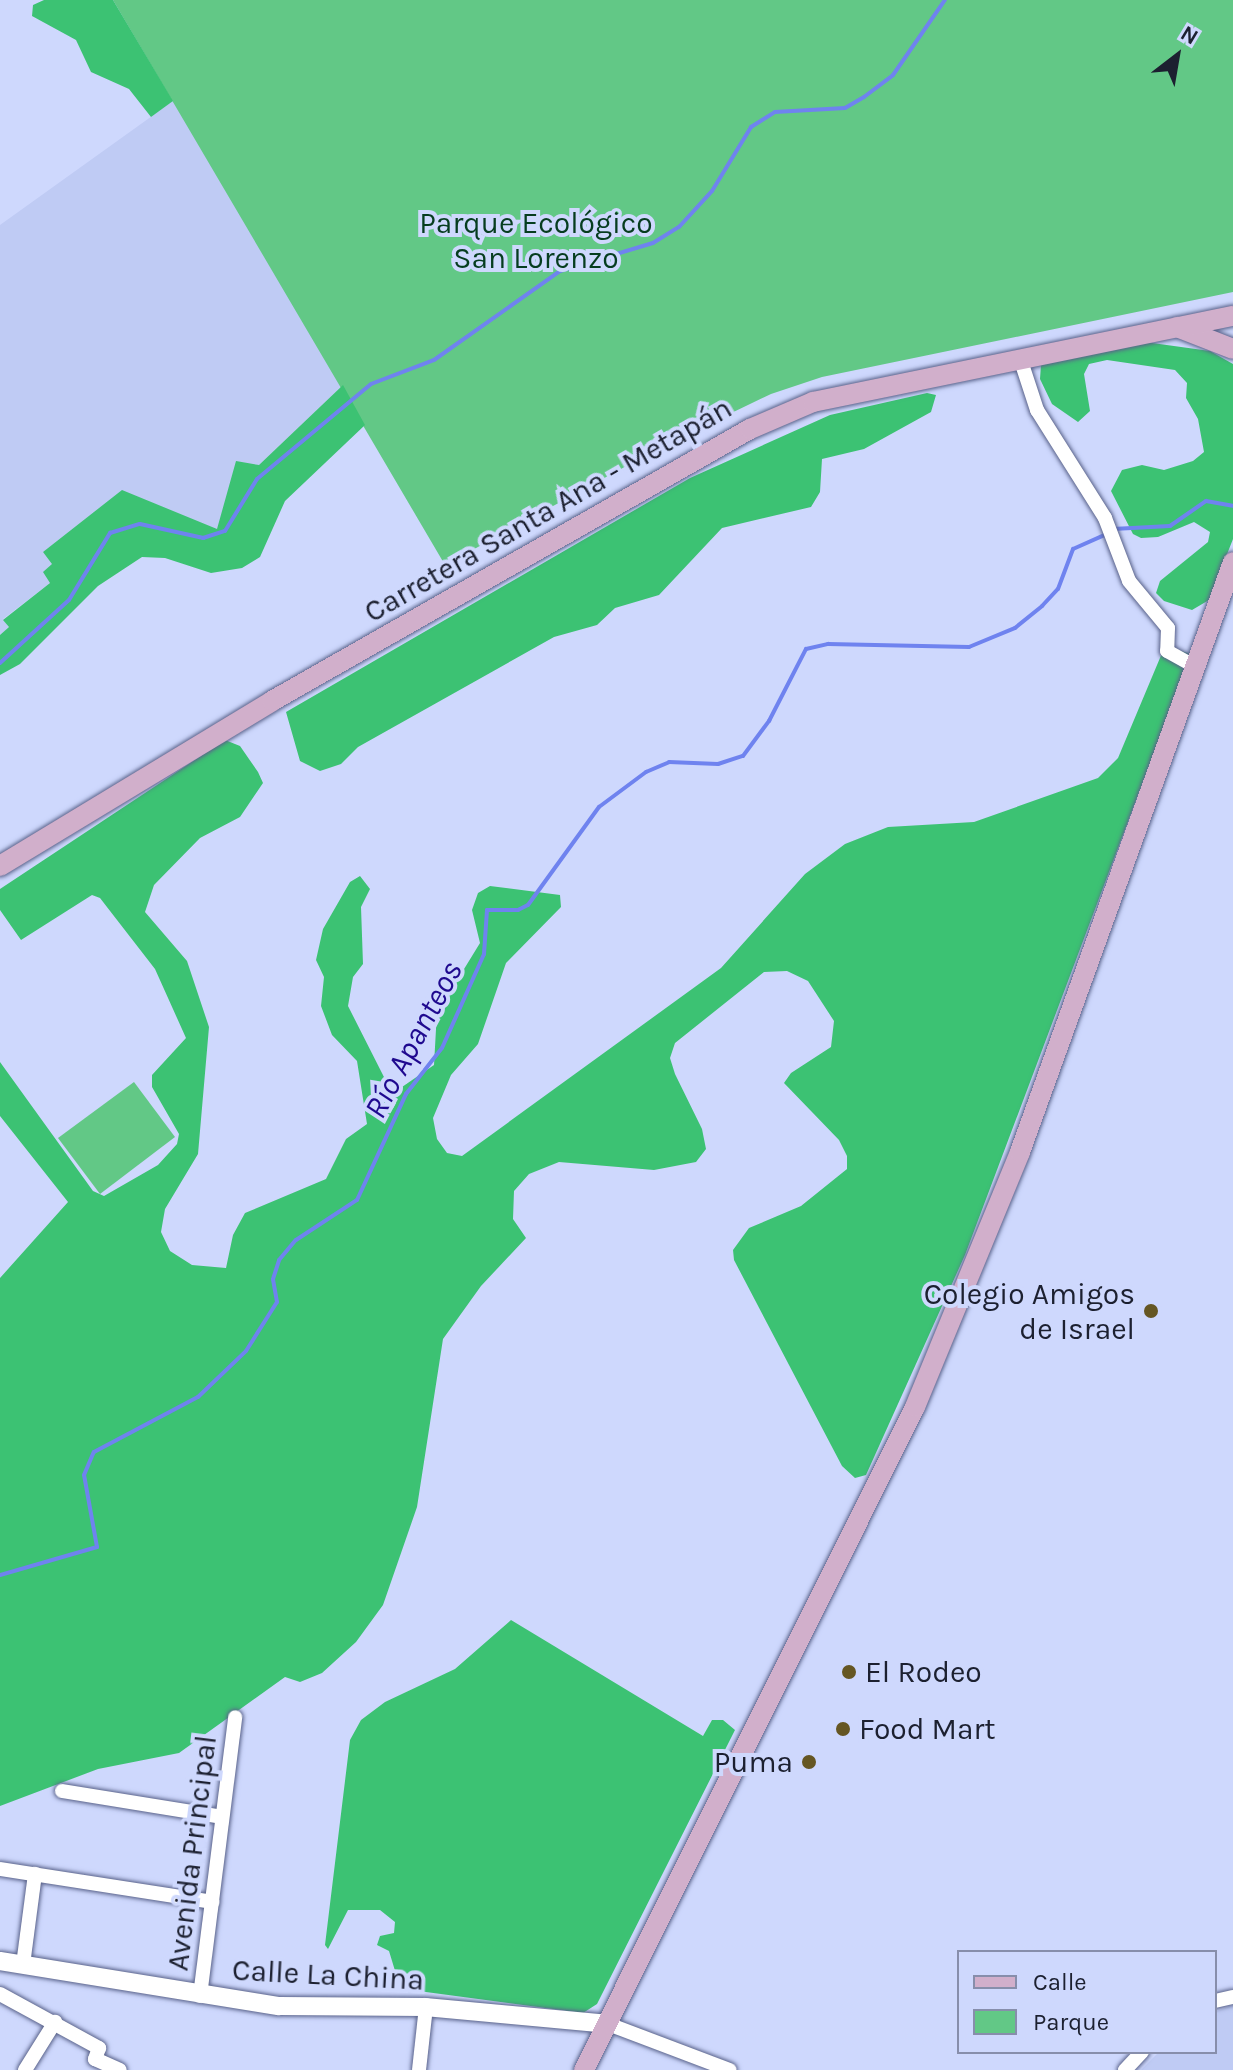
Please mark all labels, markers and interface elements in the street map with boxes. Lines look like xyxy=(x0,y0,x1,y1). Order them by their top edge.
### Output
north arrow xyxy=(1137,16,1217,96)
text: N xyxy=(1176,20,1203,51)
park label: Parque Ecológico San Lorenzo xyxy=(419,205,653,276)
street label: Carretera Santa Ana - Metapán xyxy=(358,390,738,630)
water label: Río Apanteos xyxy=(357,955,471,1125)
place label: Colegio Amigos de Israel xyxy=(924,1276,1135,1346)
marker: Colegio Amigos de Israel xyxy=(1142,1302,1160,1320)
place label: El Rodeo xyxy=(865,1654,982,1690)
marker: El Rodeo xyxy=(840,1663,858,1681)
place label: Food Mart xyxy=(859,1711,996,1747)
marker: Food Mart xyxy=(834,1720,852,1738)
street label: Avenida Principal xyxy=(160,1733,224,1973)
place label: Puma xyxy=(714,1744,793,1780)
marker: Puma xyxy=(800,1753,818,1771)
legend xyxy=(957,1950,1217,2054)
street label: Calle La China xyxy=(231,1952,425,1998)
text: Calle xyxy=(1033,1968,1087,1996)
text: Parque xyxy=(1033,2008,1109,2036)

